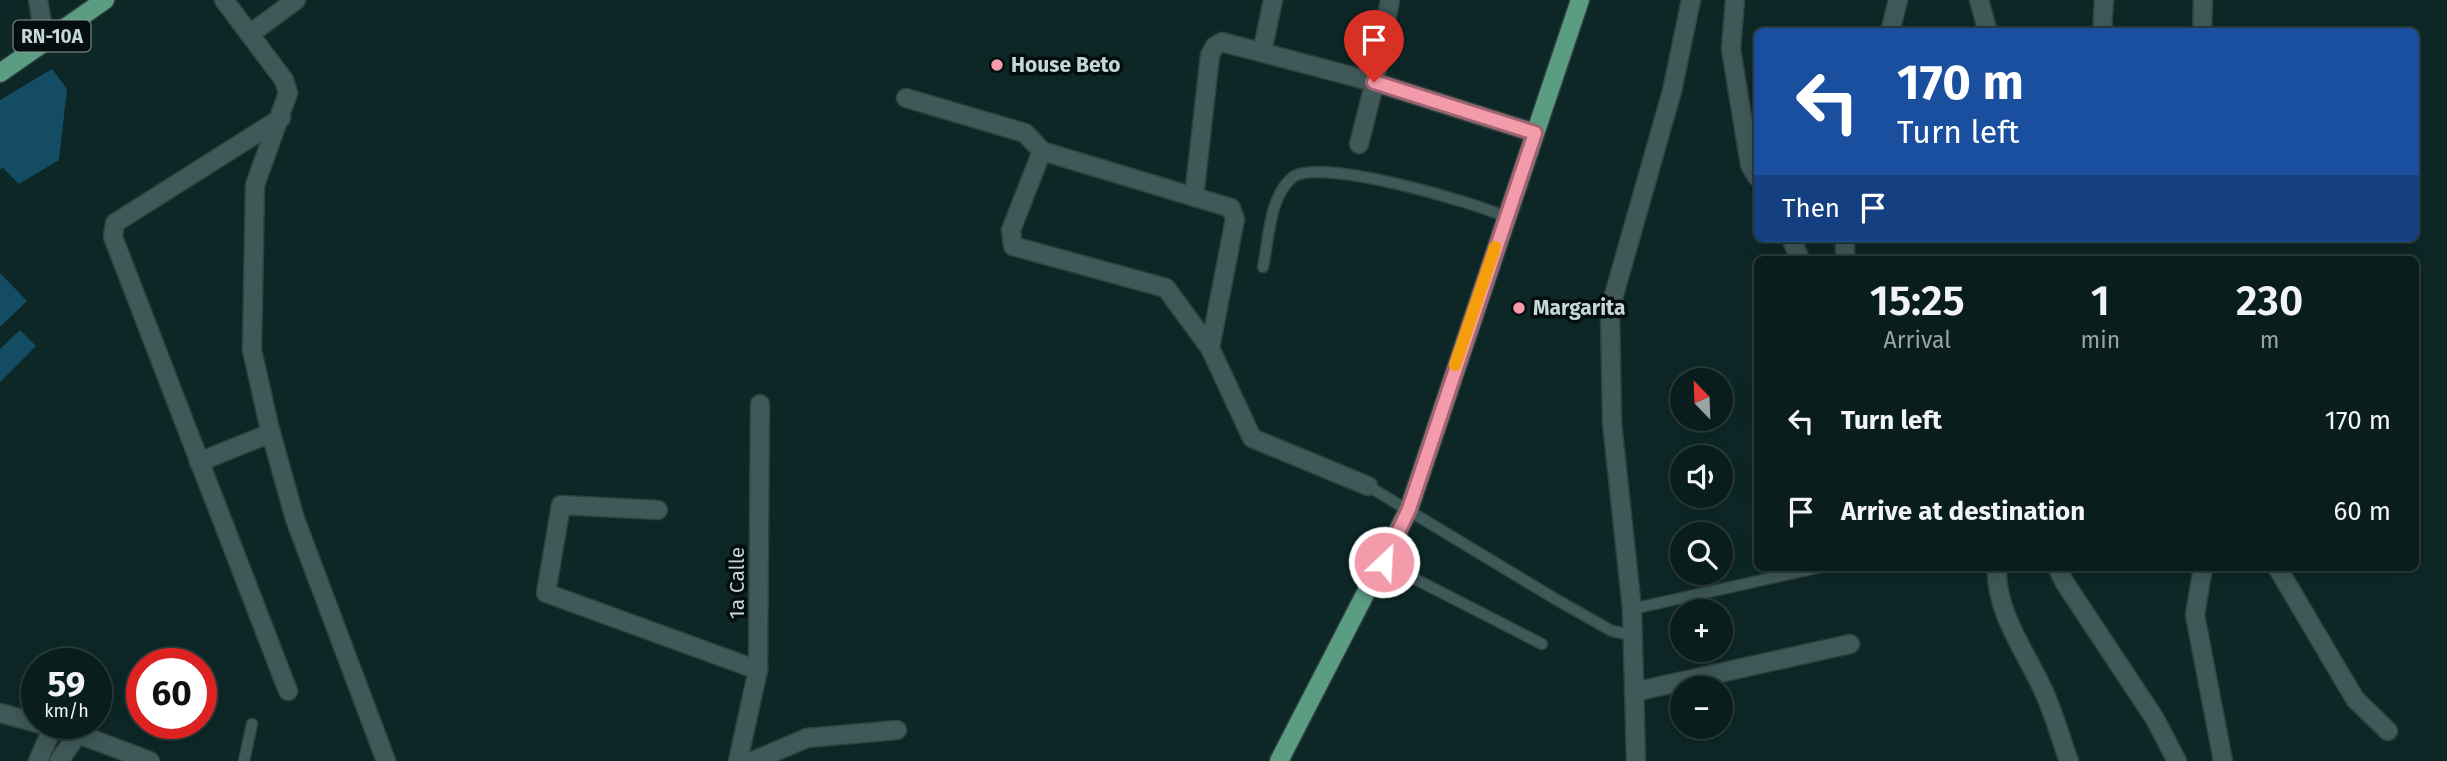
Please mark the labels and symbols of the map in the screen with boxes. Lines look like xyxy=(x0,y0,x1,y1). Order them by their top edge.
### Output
pin xyxy=(1344,10,1404,82)
road number: RN-10A xyxy=(14,20,90,52)
place label: House Beto xyxy=(1011,52,1121,78)
marker: House Beto xyxy=(989,57,1005,73)
place label: Margarita xyxy=(1533,295,1625,321)
marker: Margarita xyxy=(1511,300,1527,316)
north arrow xyxy=(1670,368,1732,430)
position arrow xyxy=(1347,525,1421,599)
street label: 1a Calle xyxy=(724,547,750,619)
speed limit sign: 60 xyxy=(126,648,217,739)

